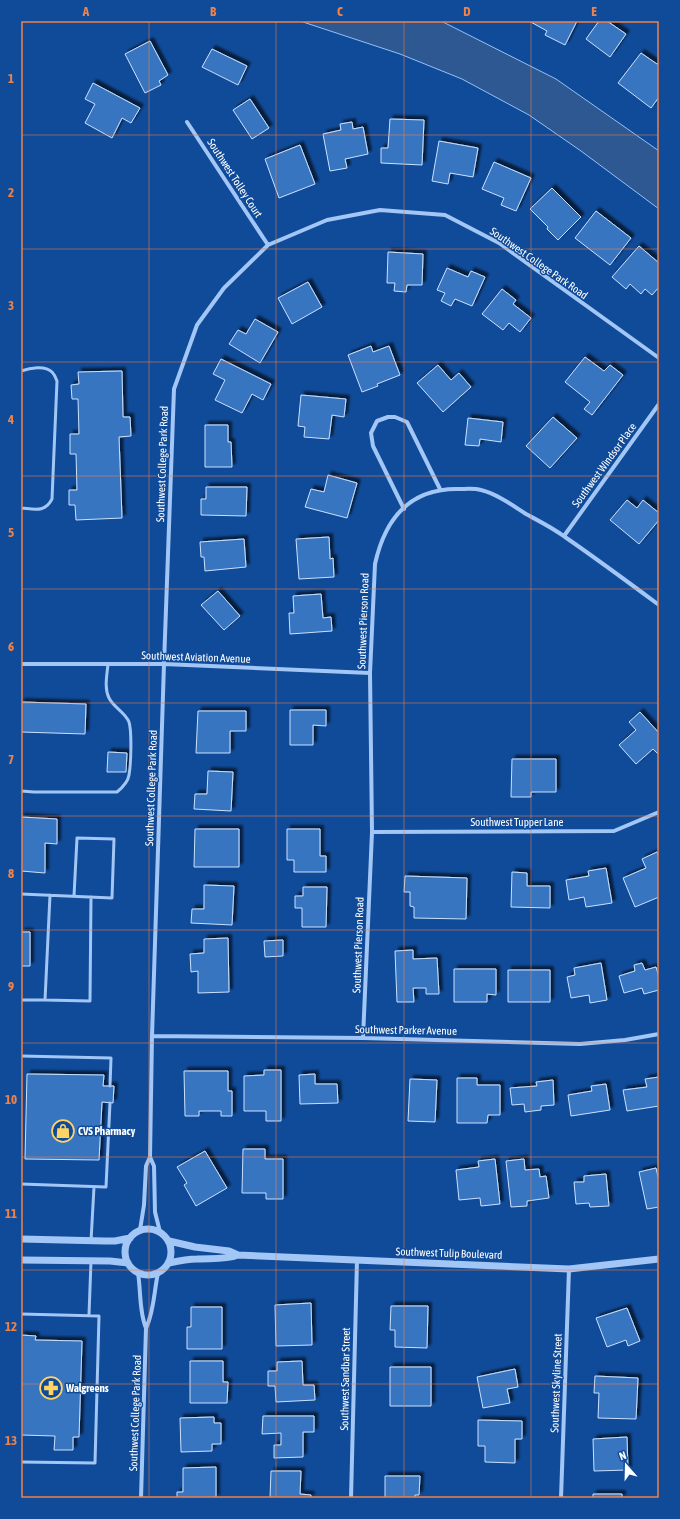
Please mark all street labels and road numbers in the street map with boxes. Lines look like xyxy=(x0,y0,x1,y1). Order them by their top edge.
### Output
street label: Southwest Tolley Court xyxy=(205,136,265,220)
street label: Southwest College Park Road xyxy=(488,225,590,301)
street label: Southwest College Park Road xyxy=(154,406,170,522)
street label: Southwest Windsor Place xyxy=(569,421,639,509)
street label: Southwest Pierson Road xyxy=(355,573,371,669)
street label: Southwest Aviation Avenue xyxy=(141,649,251,665)
street label: Southwest College Park Road xyxy=(143,730,159,846)
street label: Southwest Tupper Lane xyxy=(470,816,564,828)
street label: Southwest Pierson Road xyxy=(350,897,366,993)
street label: Southwest Parker Avenue xyxy=(355,1023,457,1037)
street label: Southwest Tulip Boulevard xyxy=(395,1245,503,1261)
street label: Southwest Sandbar Street xyxy=(338,1327,352,1431)
street label: Southwest Skyline Street xyxy=(548,1333,564,1433)
street label: Southwest College Park Road xyxy=(127,1355,143,1471)

